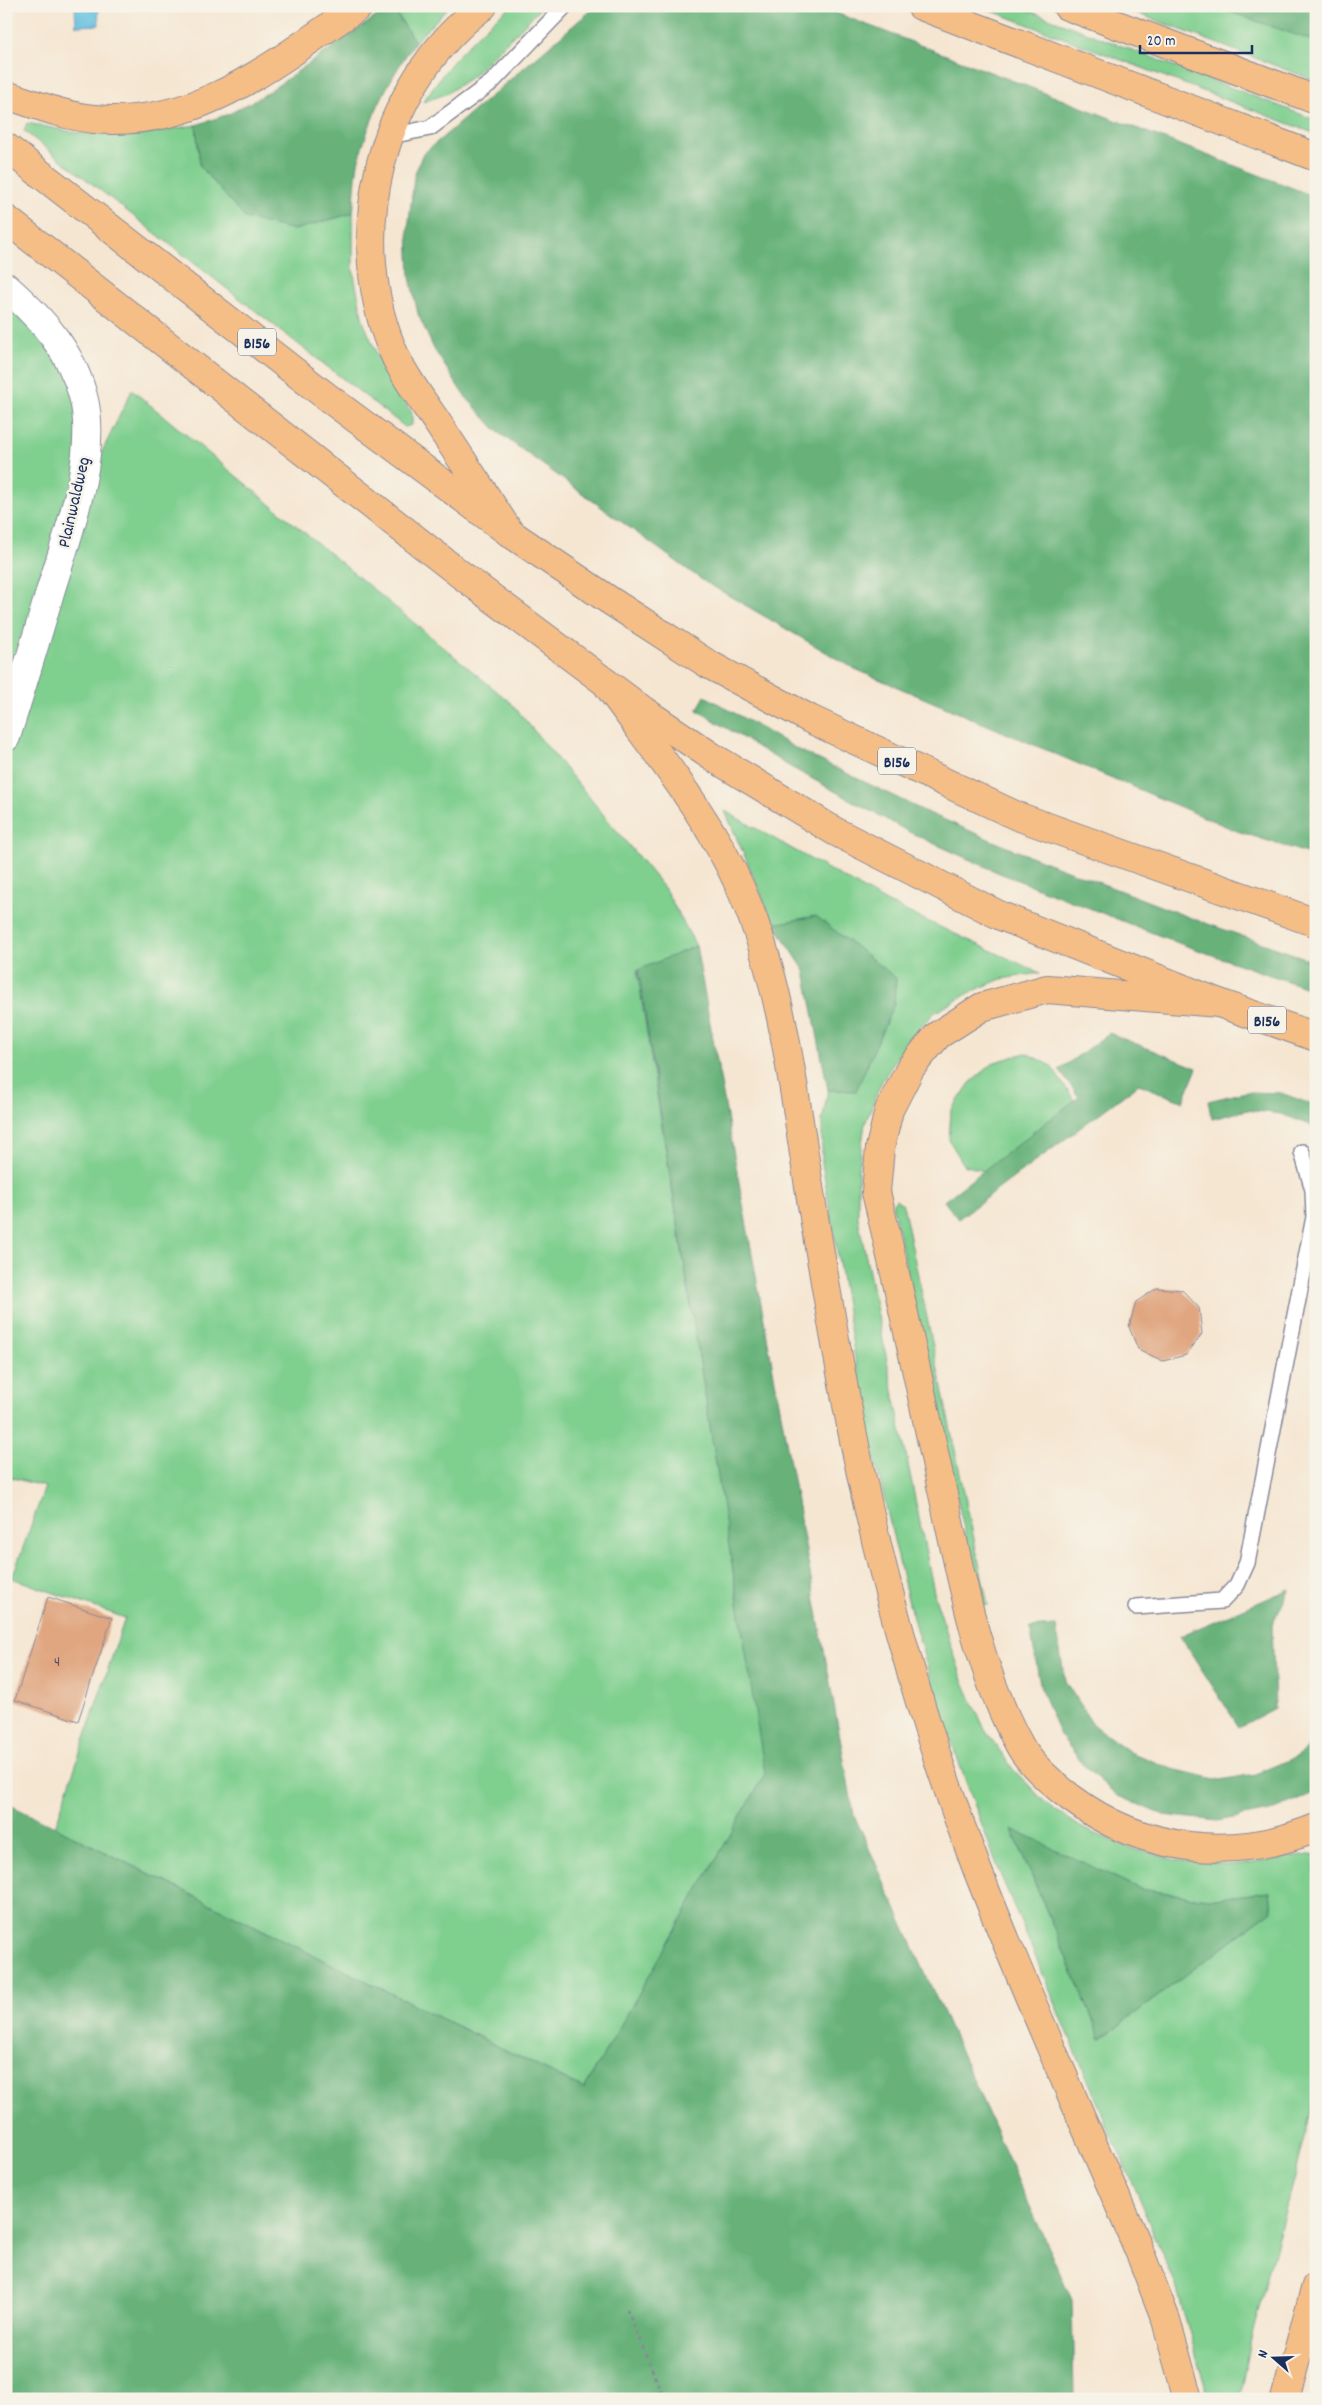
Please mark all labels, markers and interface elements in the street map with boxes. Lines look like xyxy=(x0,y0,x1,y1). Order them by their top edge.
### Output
scale bar xyxy=(1140,22,1252,54)
text: 20 m xyxy=(1147,31,1175,53)
road number: B156 xyxy=(238,328,276,356)
street label: Plainwaldweg xyxy=(53,454,98,551)
road number: B156 xyxy=(878,748,916,774)
road number: B156 xyxy=(1248,1006,1286,1034)
house number: 4 xyxy=(54,1652,60,1674)
north arrow xyxy=(1250,2332,1300,2382)
text: N xyxy=(1253,2347,1274,2361)

